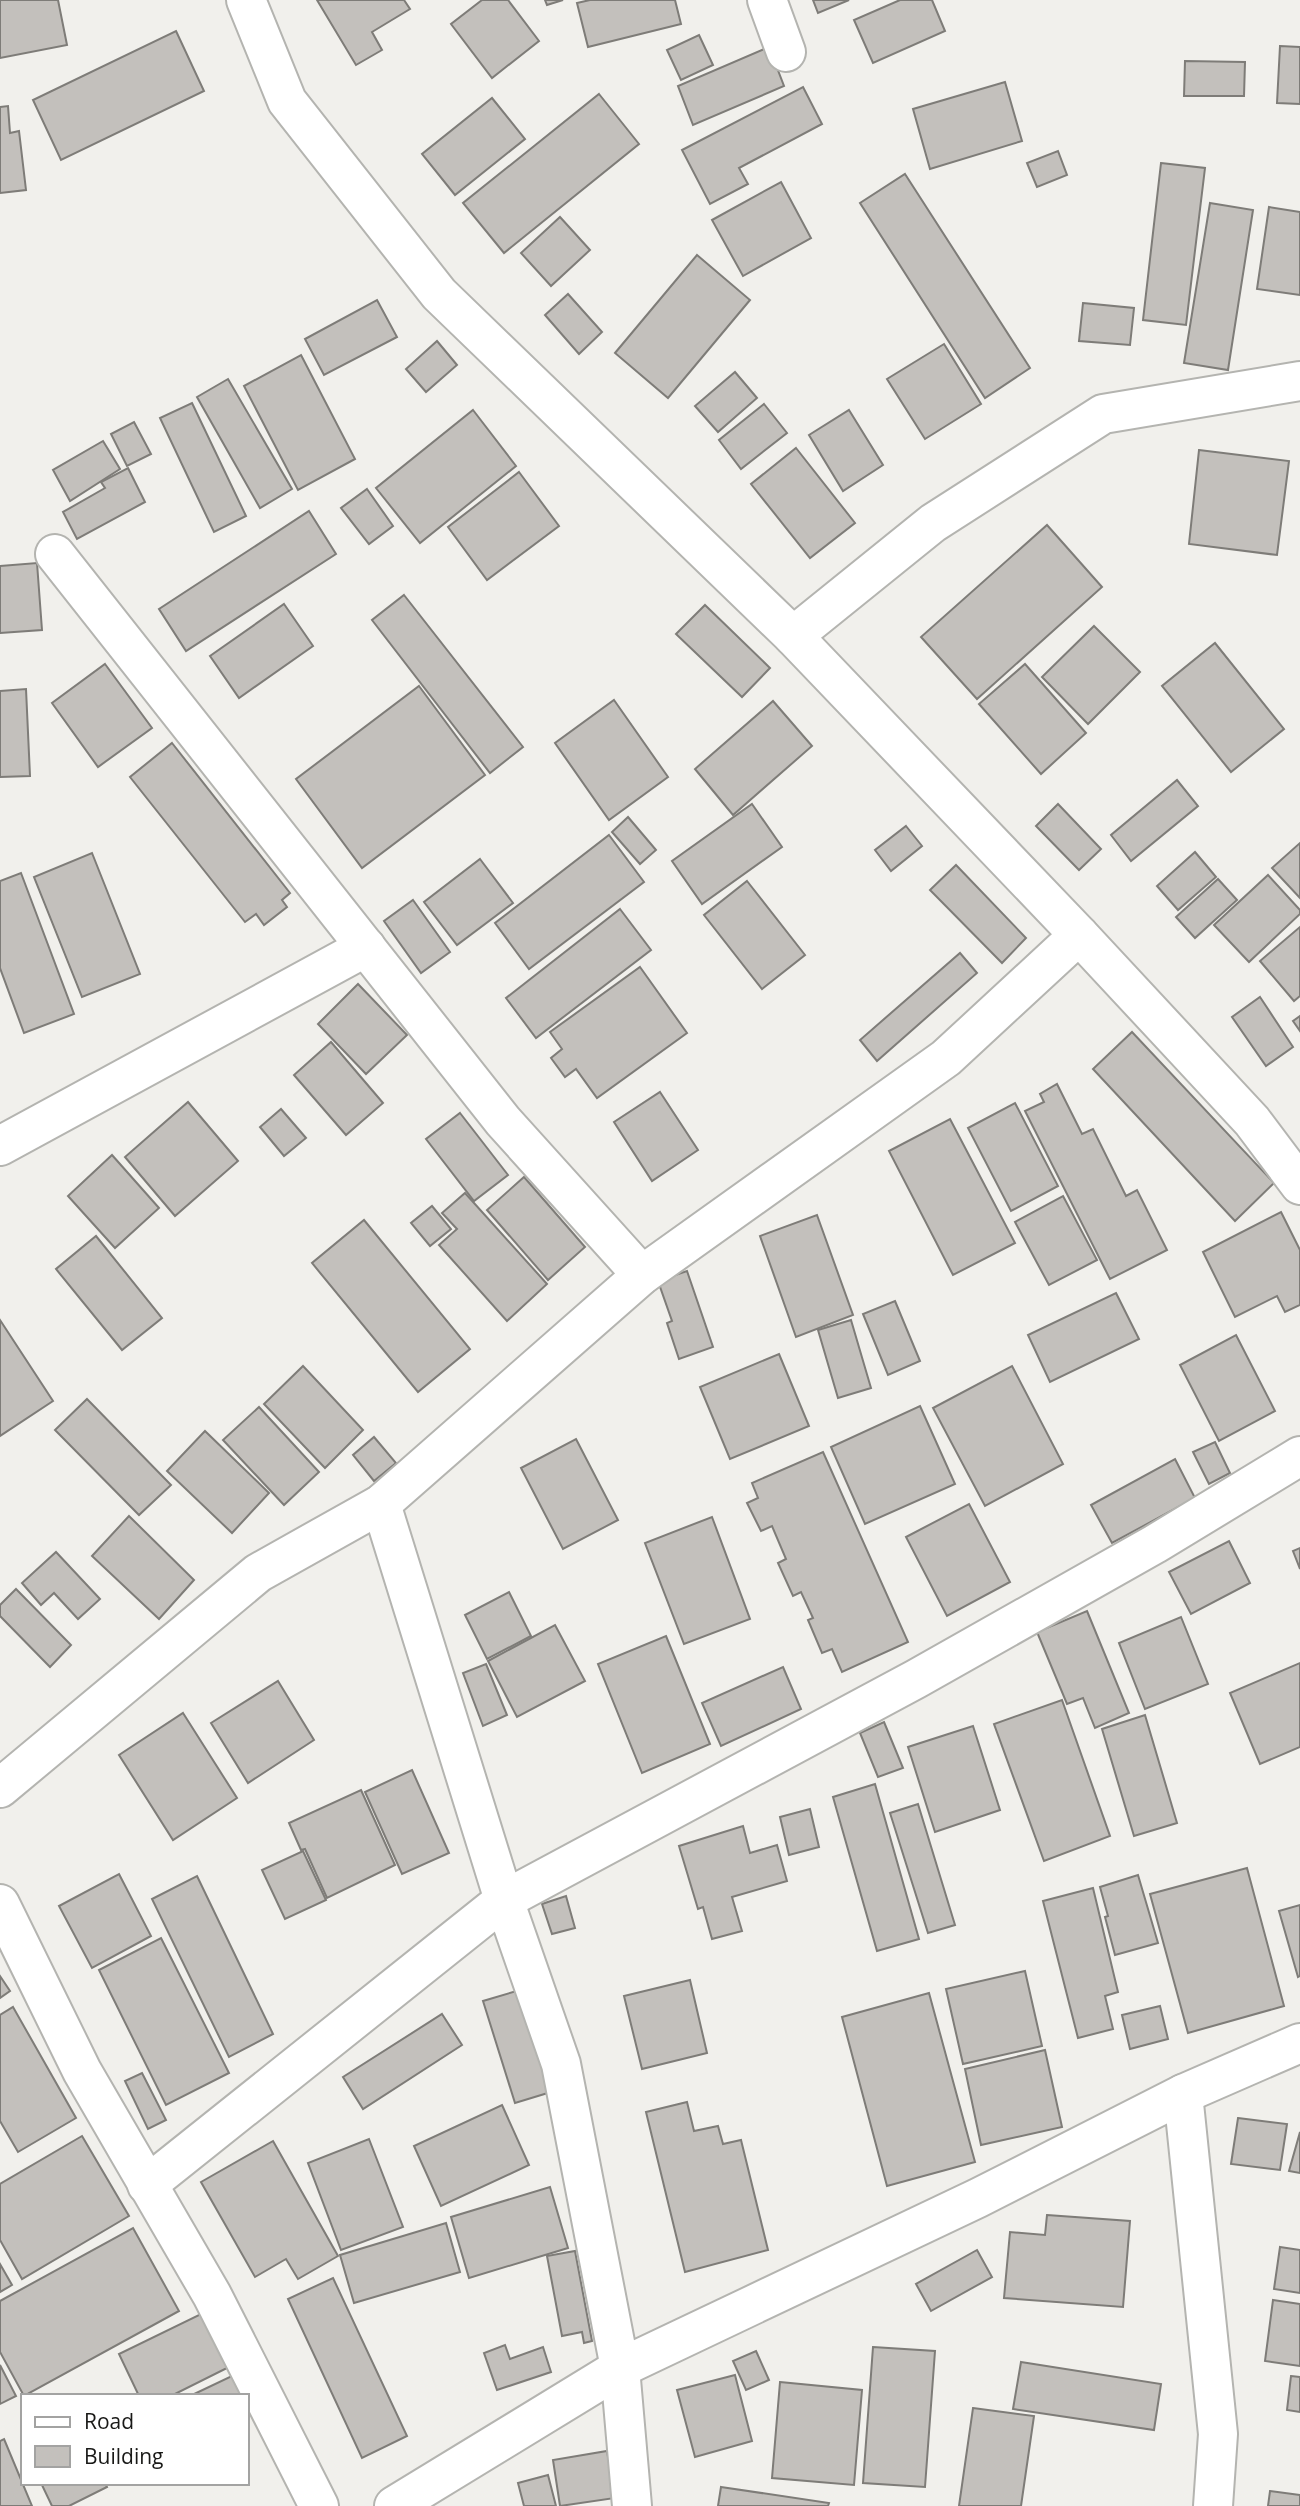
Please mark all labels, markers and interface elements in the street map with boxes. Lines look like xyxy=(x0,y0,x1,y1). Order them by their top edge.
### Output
legend xyxy=(21,2394,248,2485)
text: Road xyxy=(84,2407,134,2435)
text: Building xyxy=(84,2442,163,2470)

